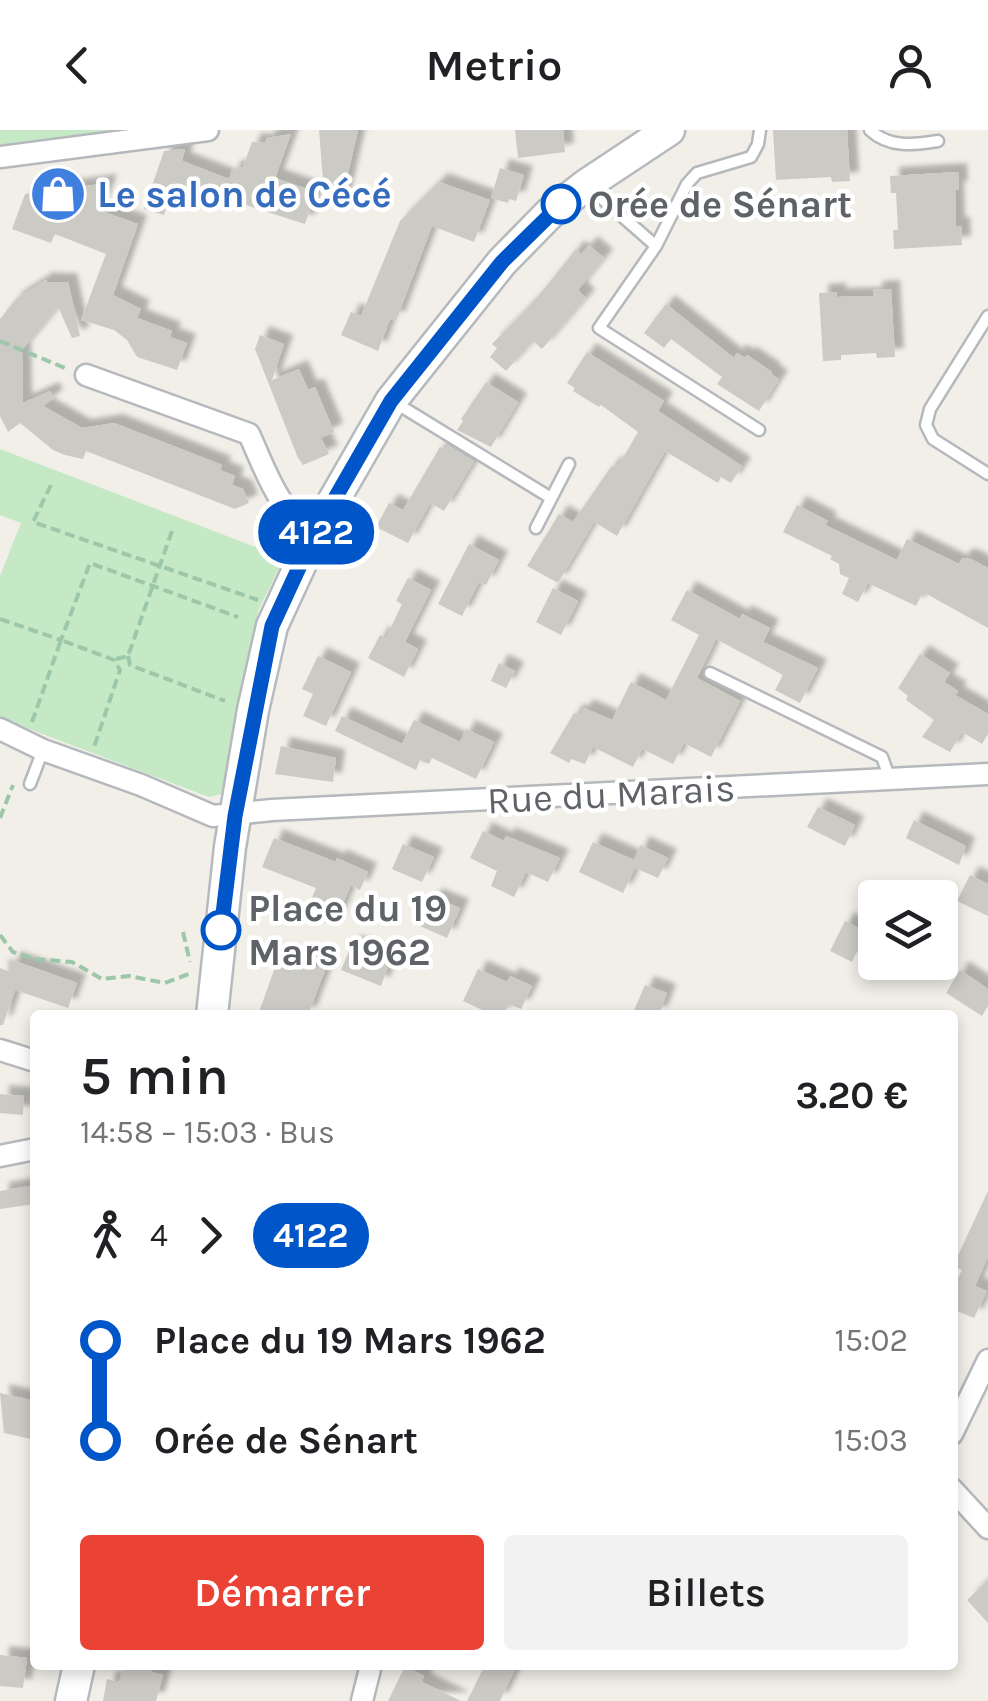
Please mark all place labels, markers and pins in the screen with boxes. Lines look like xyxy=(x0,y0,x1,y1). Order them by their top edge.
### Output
shop icon: Le salon de Cécé xyxy=(28,164,88,224)
place label: Le salon de Cécé xyxy=(97,172,392,217)
place label: Orée de Sénart xyxy=(588,182,852,227)
marker: Orée de Sénart xyxy=(542,185,580,223)
place label: Place du 19 Mars 1962 xyxy=(248,886,447,975)
marker: Place du 19 Mars 1962 xyxy=(202,911,240,949)

